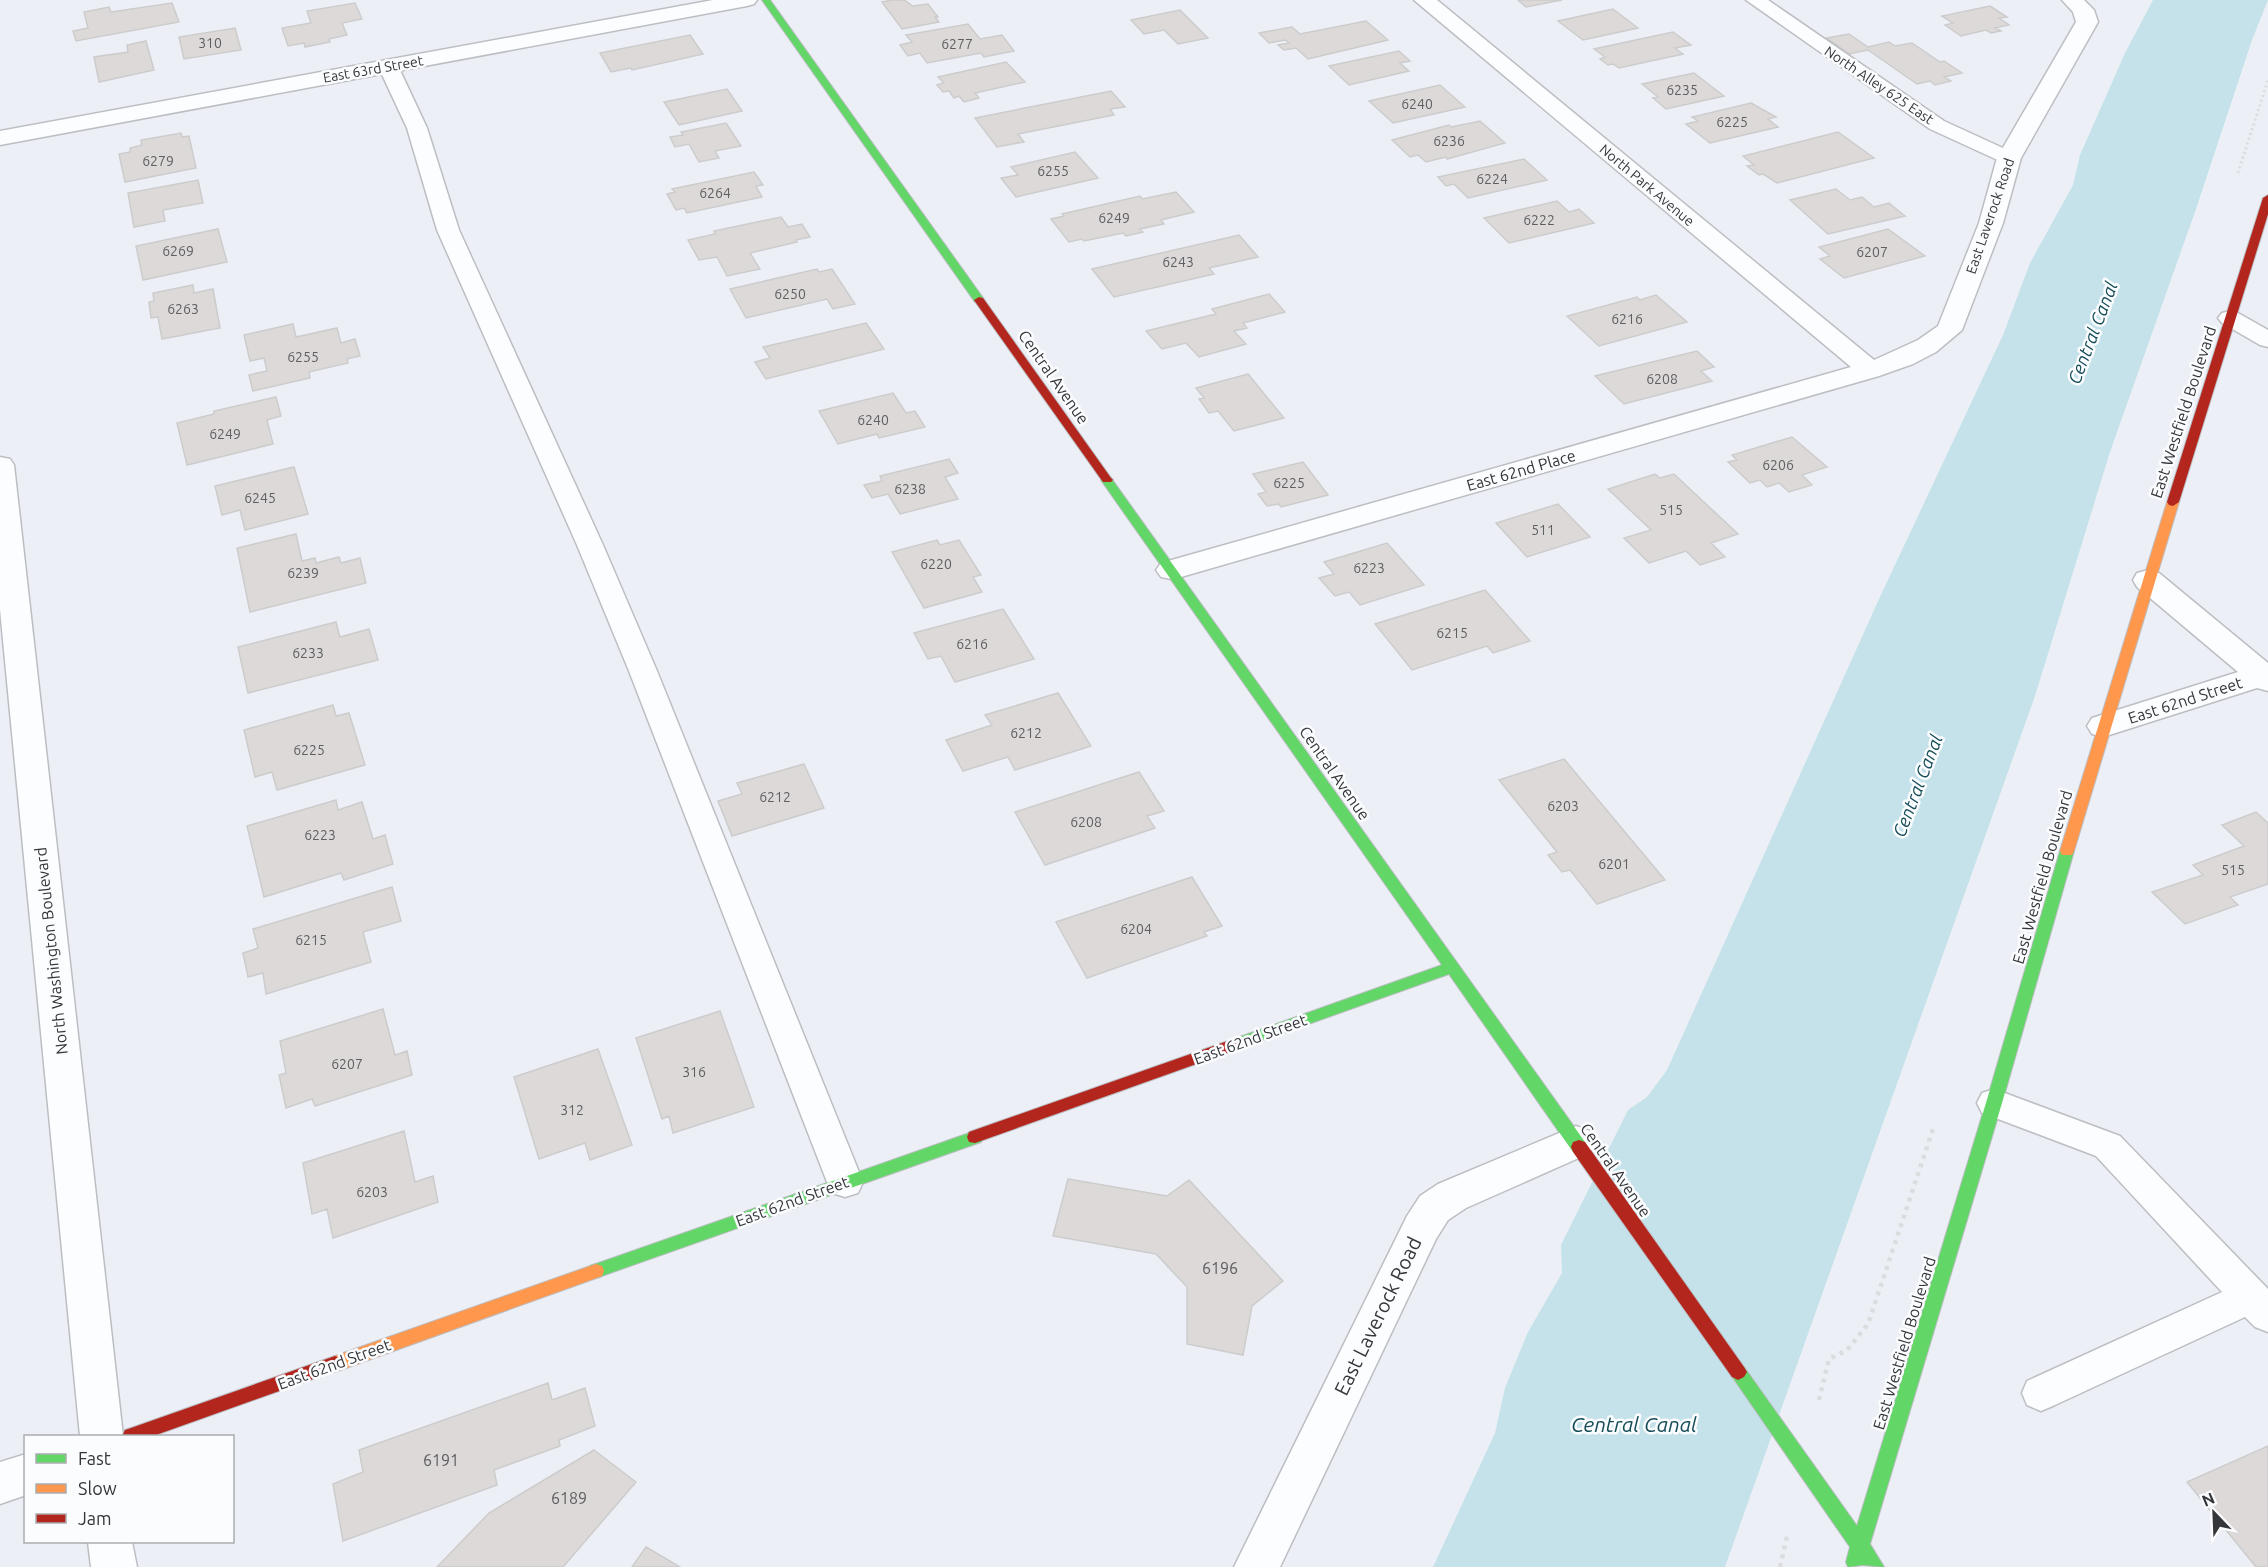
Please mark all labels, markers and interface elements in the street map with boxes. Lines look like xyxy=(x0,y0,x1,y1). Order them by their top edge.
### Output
house number: 310 xyxy=(198,35,222,51)
house number: 6277 xyxy=(941,36,973,52)
street label: North Alley 625 East xyxy=(1822,43,1937,128)
street label: East 63rd Street xyxy=(322,52,425,86)
house number: 6235 xyxy=(1666,82,1698,98)
house number: 6240 xyxy=(1401,96,1433,112)
house number: 6225 xyxy=(1716,114,1748,130)
house number: 6236 xyxy=(1433,133,1465,149)
street label: North Park Avenue xyxy=(1597,141,1697,229)
house number: 6279 xyxy=(142,153,174,169)
street label: East Laverock Road xyxy=(1963,156,2017,276)
house number: 6255 xyxy=(1037,163,1069,179)
house number: 6224 xyxy=(1476,171,1508,187)
house number: 6264 xyxy=(699,185,731,201)
house number: 6249 xyxy=(1098,210,1130,226)
house number: 6222 xyxy=(1523,212,1555,228)
house number: 6269 xyxy=(162,243,194,259)
house number: 6207 xyxy=(1856,244,1888,260)
house number: 6243 xyxy=(1162,254,1194,270)
water label: Central Canal xyxy=(2063,279,2121,387)
house number: 6250 xyxy=(774,286,806,302)
house number: 6263 xyxy=(167,301,199,317)
house number: 6216 xyxy=(1611,311,1643,327)
street label: East Westfield Boulevard xyxy=(2147,324,2219,500)
street label: Central Avenue xyxy=(1015,327,1093,427)
house number: 6255 xyxy=(287,349,319,365)
house number: 6208 xyxy=(1646,371,1678,387)
house number: 6240 xyxy=(857,412,889,428)
house number: 6249 xyxy=(209,426,241,442)
street label: East 62nd Place xyxy=(1464,446,1578,494)
house number: 6206 xyxy=(1762,457,1794,473)
house number: 6225 xyxy=(1273,475,1305,491)
house number: 6238 xyxy=(894,481,926,497)
house number: 6245 xyxy=(244,490,276,506)
house number: 515 xyxy=(1659,502,1683,518)
house number: 511 xyxy=(1531,522,1555,538)
house number: 6220 xyxy=(920,556,952,572)
house number: 6223 xyxy=(1353,560,1385,576)
house number: 6239 xyxy=(287,565,319,581)
house number: 6215 xyxy=(1436,625,1468,641)
house number: 6216 xyxy=(956,636,988,652)
house number: 6233 xyxy=(292,645,324,661)
street label: East 62nd Street xyxy=(2126,673,2245,727)
street label: Central Avenue xyxy=(1296,723,1374,823)
house number: 6212 xyxy=(1010,725,1042,741)
water label: Central Canal xyxy=(1888,732,1946,840)
house number: 6225 xyxy=(293,742,325,758)
street label: East Westfield Boulevard xyxy=(2009,788,2075,966)
house number: 6212 xyxy=(759,789,791,805)
house number: 6203 xyxy=(1547,798,1579,814)
house number: 6208 xyxy=(1070,814,1102,830)
house number: 6223 xyxy=(304,827,336,843)
street label: North Washington Boulevard xyxy=(31,846,71,1056)
house number: 6201 xyxy=(1598,856,1630,872)
house number: 515 xyxy=(2221,862,2245,878)
house number: 6204 xyxy=(1120,921,1152,937)
house number: 6215 xyxy=(295,932,327,948)
street label: East 62nd Street xyxy=(1191,1010,1310,1068)
house number: 6207 xyxy=(331,1056,363,1072)
house number: 316 xyxy=(682,1064,706,1080)
house number: 312 xyxy=(560,1102,584,1118)
street label: Central Avenue xyxy=(1577,1120,1655,1220)
street label: East 62nd Street xyxy=(733,1172,852,1230)
house number: 6203 xyxy=(356,1184,388,1200)
street label: East Laverock Road xyxy=(1329,1233,1426,1399)
street label: East Westfield Boulevard xyxy=(1869,1254,1939,1432)
house number: 6196 xyxy=(1202,1259,1238,1277)
street label: East 62nd Street xyxy=(275,1335,394,1393)
water label: Central Canal xyxy=(1571,1412,1697,1436)
legend xyxy=(24,1435,234,1543)
text: Fast xyxy=(78,1448,111,1468)
house number: 6191 xyxy=(423,1451,459,1469)
text: Slow xyxy=(78,1478,117,1498)
north arrow xyxy=(2184,1483,2244,1543)
house number: 6189 xyxy=(551,1489,587,1507)
text: N xyxy=(2199,1489,2217,1510)
text: Jam xyxy=(78,1508,112,1528)

